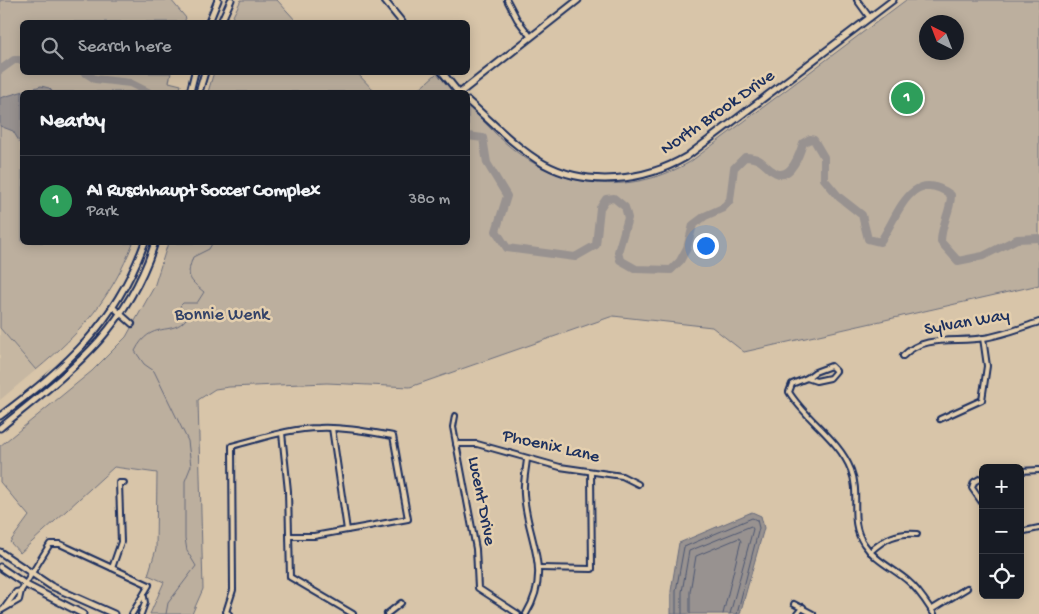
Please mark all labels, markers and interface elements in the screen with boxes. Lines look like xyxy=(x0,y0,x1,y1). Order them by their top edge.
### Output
north arrow xyxy=(919,15,964,60)
search box xyxy=(20,20,470,75)
icon: search xyxy=(38,34,66,62)
text: Search here xyxy=(78,36,172,59)
street label: North Brook Drive xyxy=(657,65,780,160)
pin: 1 xyxy=(891,79,923,117)
text: Nearby xyxy=(40,110,105,135)
text: Al Ruschhaupt Soccer Complex xyxy=(87,180,320,203)
text: 1 xyxy=(53,191,59,210)
text: 380 m xyxy=(409,191,450,210)
text: Park xyxy=(87,203,118,222)
your location xyxy=(693,233,719,259)
park label: Bonnie Wenk xyxy=(174,305,271,326)
street label: Sylvan Way xyxy=(923,305,1011,341)
street label: Phoenix Lane xyxy=(500,425,602,469)
street label: Lucent Drive xyxy=(462,455,500,548)
map controls xyxy=(979,464,1024,599)
button: + xyxy=(979,464,1024,509)
button: − xyxy=(979,509,1024,554)
button: locate xyxy=(979,554,1024,599)

